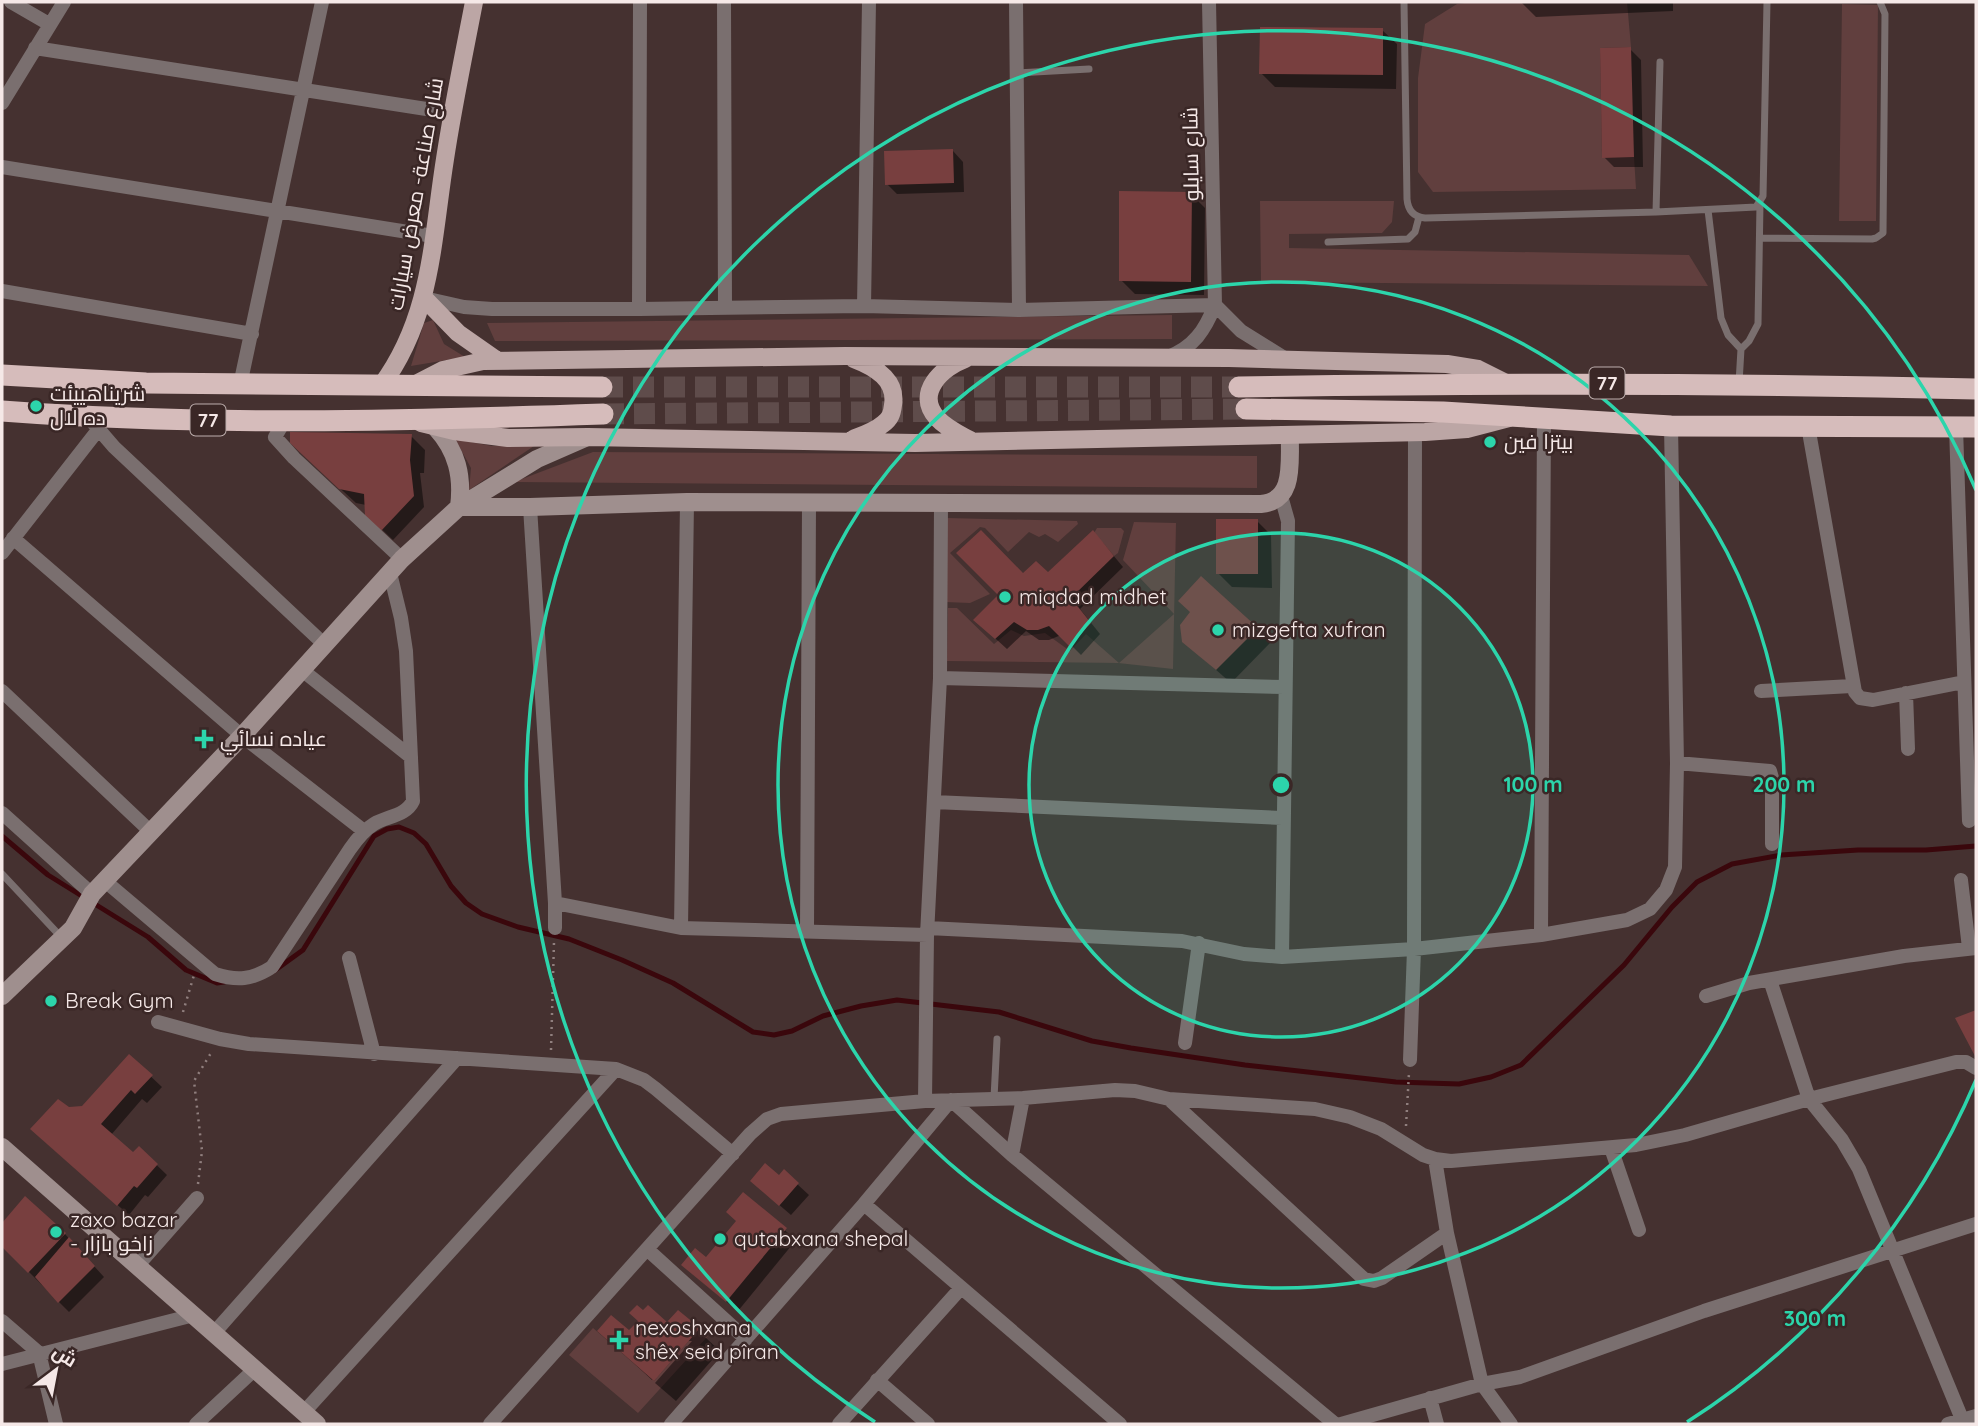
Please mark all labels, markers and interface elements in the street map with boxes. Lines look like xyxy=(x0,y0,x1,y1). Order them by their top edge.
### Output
street label: شارع صناعة- معرض سيارات xyxy=(382,75,450,313)
street label: شارع سايلو xyxy=(1176,107,1206,201)
road number: 77 xyxy=(1590,368,1624,398)
place label: شريناهييئت ده لال xyxy=(50,380,145,431)
marker: شريناهييئت ده لال xyxy=(28,398,44,414)
road number: 77 xyxy=(190,404,226,436)
place label: بيتزا فين xyxy=(1504,428,1573,455)
marker: بيتزا فين xyxy=(1482,434,1498,450)
place label: miqdad midhet xyxy=(1019,583,1167,609)
marker: miqdad midhet xyxy=(997,589,1013,605)
place label: mizgefta xufran xyxy=(1232,616,1386,642)
marker: mizgefta xufran xyxy=(1210,622,1226,638)
place label: عياده نسائي xyxy=(220,725,327,755)
marker: عياده نسائي xyxy=(194,729,214,749)
text: 100 m xyxy=(1503,771,1563,797)
text: 200 m xyxy=(1753,771,1815,797)
centre of rings xyxy=(1269,773,1293,797)
place label: Break Gym xyxy=(65,987,174,1013)
marker: Break Gym xyxy=(43,993,59,1009)
place label: zaxo bazar - زاخو بازار xyxy=(70,1206,177,1256)
marker: zaxo bazar - زاخو بازار xyxy=(48,1224,64,1240)
place label: qutabxana shepal xyxy=(734,1225,908,1251)
marker: qutabxana shepal xyxy=(712,1231,728,1247)
text: 300 m xyxy=(1784,1305,1846,1331)
place label: nexoshxana shêx seid pîran xyxy=(635,1314,779,1364)
marker: nexoshxana shêx seid pîran xyxy=(609,1330,629,1350)
north arrow xyxy=(21,1335,91,1405)
text: ش xyxy=(48,1339,82,1372)

